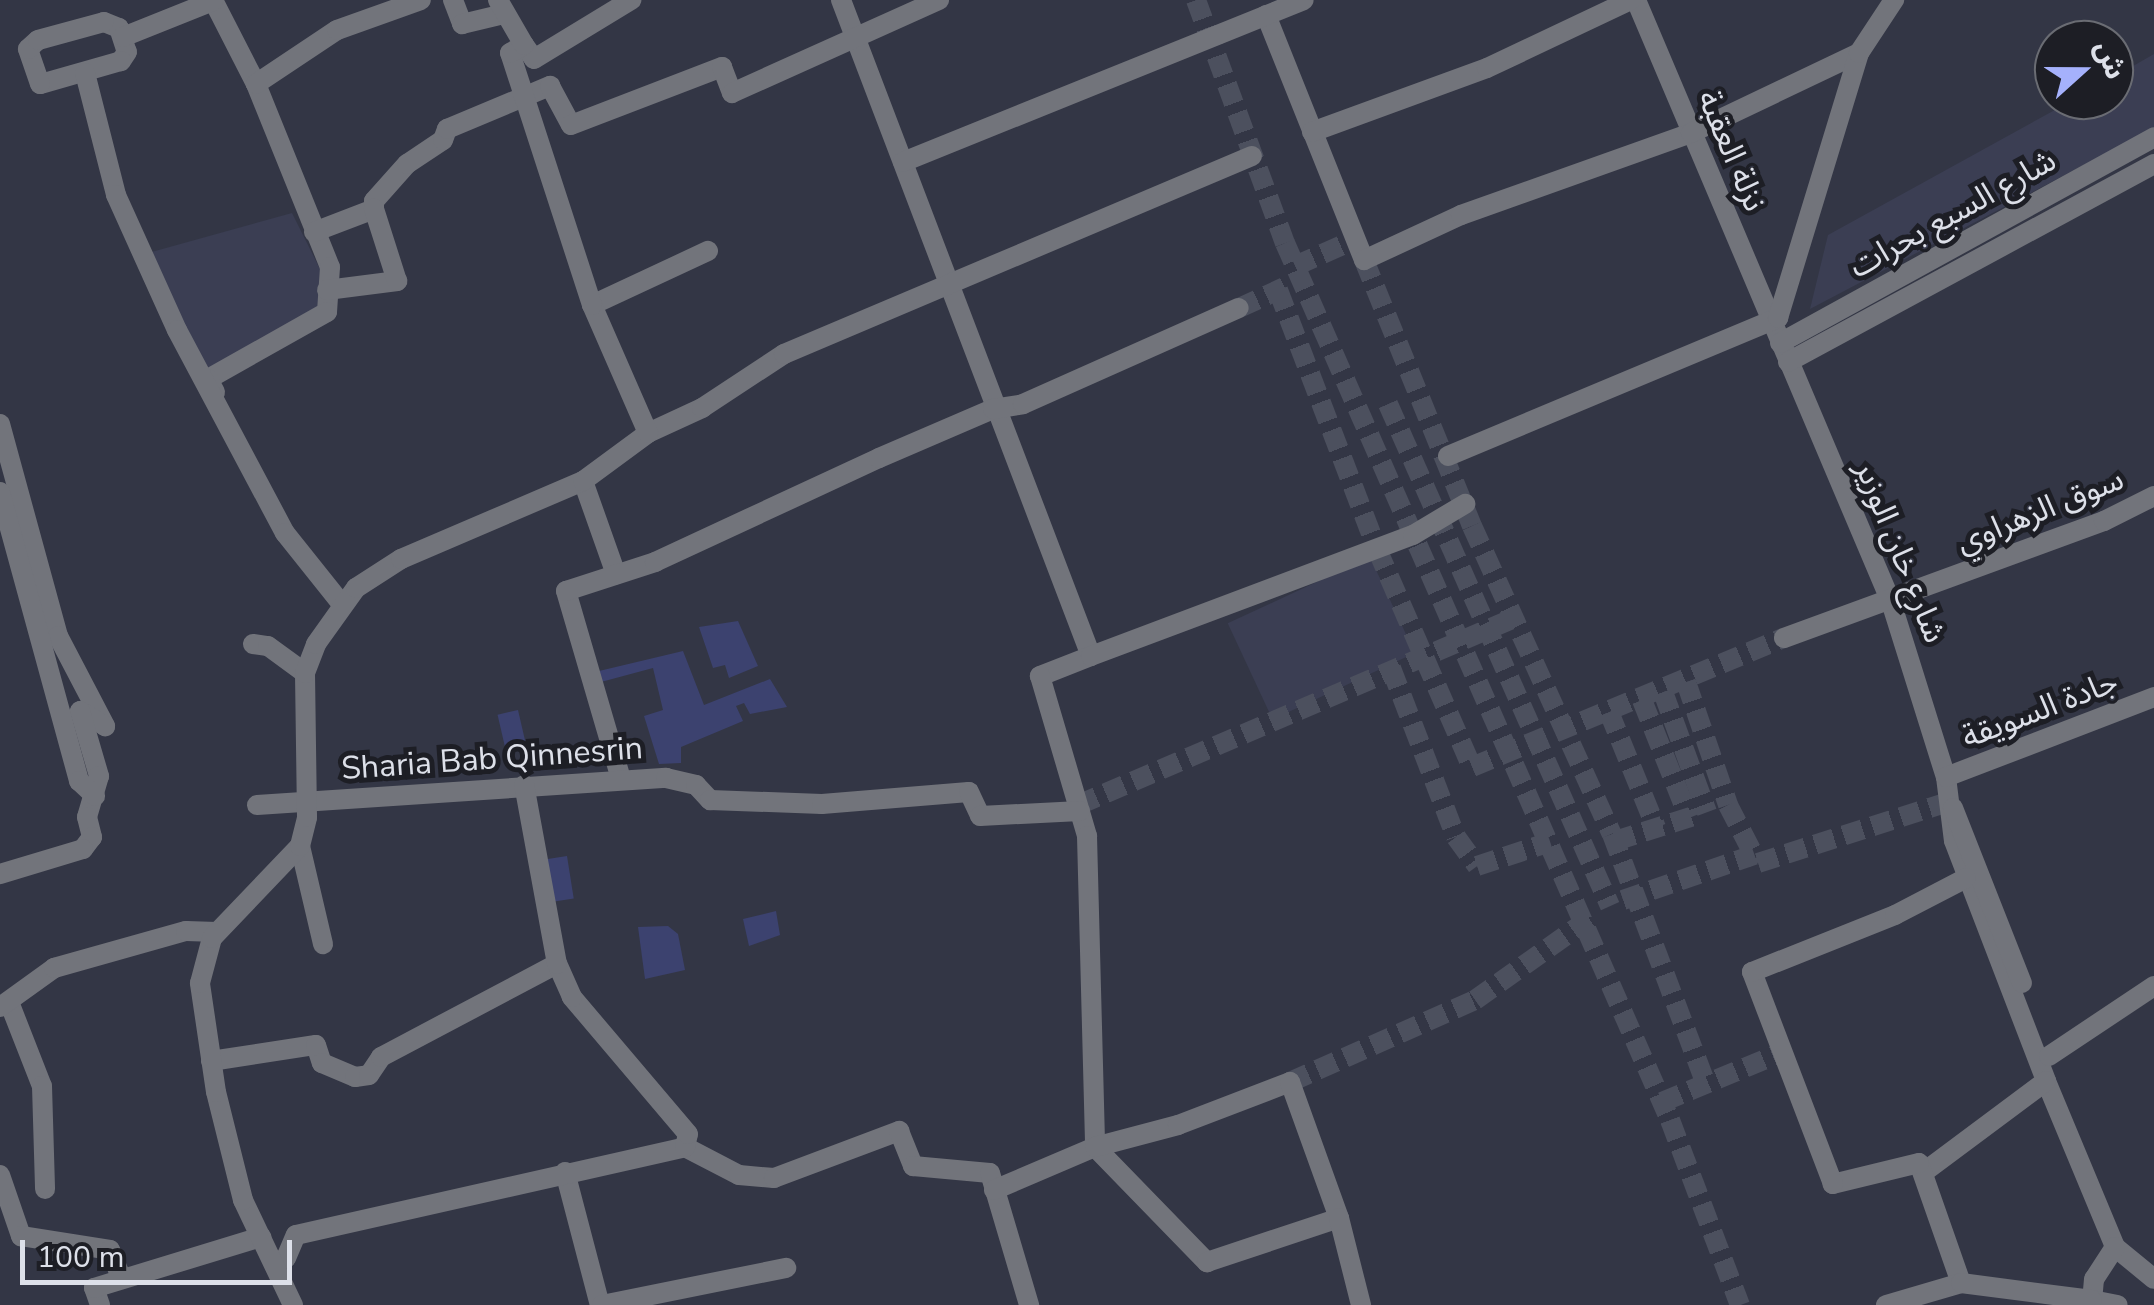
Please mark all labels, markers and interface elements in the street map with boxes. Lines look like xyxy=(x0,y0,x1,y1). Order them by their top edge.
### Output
north arrow xyxy=(2034,20,2134,120)
text: ش xyxy=(2086,35,2135,85)
street label: نزلة العقبة xyxy=(1688,85,1774,217)
street label: شارع السبع بحرات xyxy=(1843,141,2063,287)
street label: شارع خان الوزير xyxy=(1846,455,1954,649)
street label: سوق الزهراوي xyxy=(1951,460,2129,562)
street label: جادة السويقة xyxy=(1957,663,2123,757)
street label: Sharia Bab Qinnesrin xyxy=(340,729,644,789)
scale bar xyxy=(25,1220,298,1282)
text: 100 m xyxy=(37,1237,124,1278)

